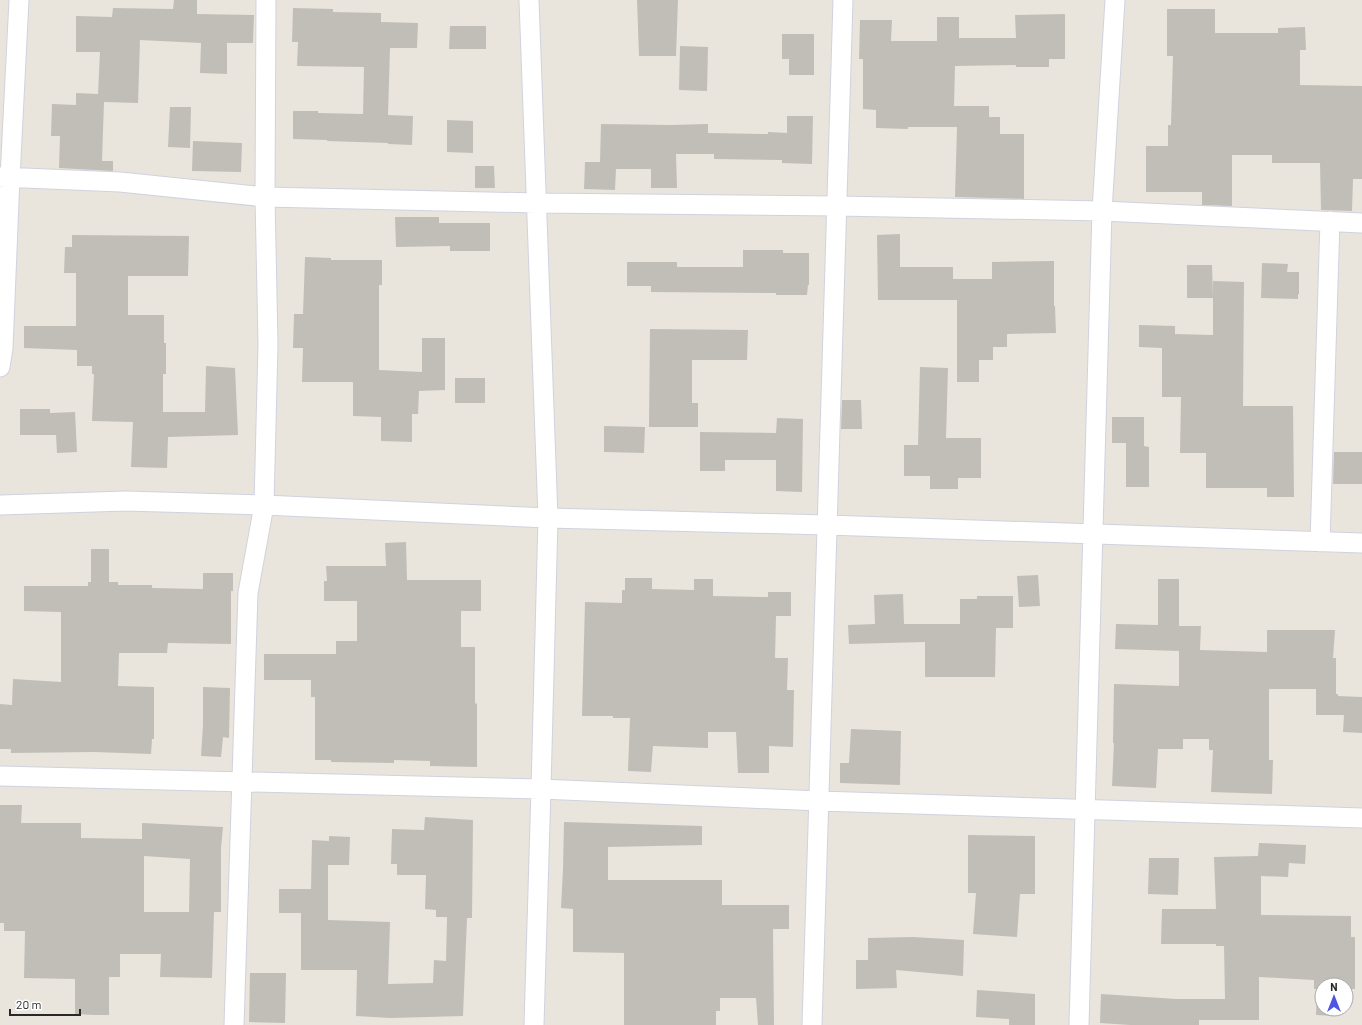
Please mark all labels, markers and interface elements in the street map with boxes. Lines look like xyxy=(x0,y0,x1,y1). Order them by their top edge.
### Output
north arrow xyxy=(1314,977,1354,1017)
text: N xyxy=(1330,980,1338,993)
scale bar xyxy=(10,991,80,1017)
text: 20 m xyxy=(16,997,42,1011)

